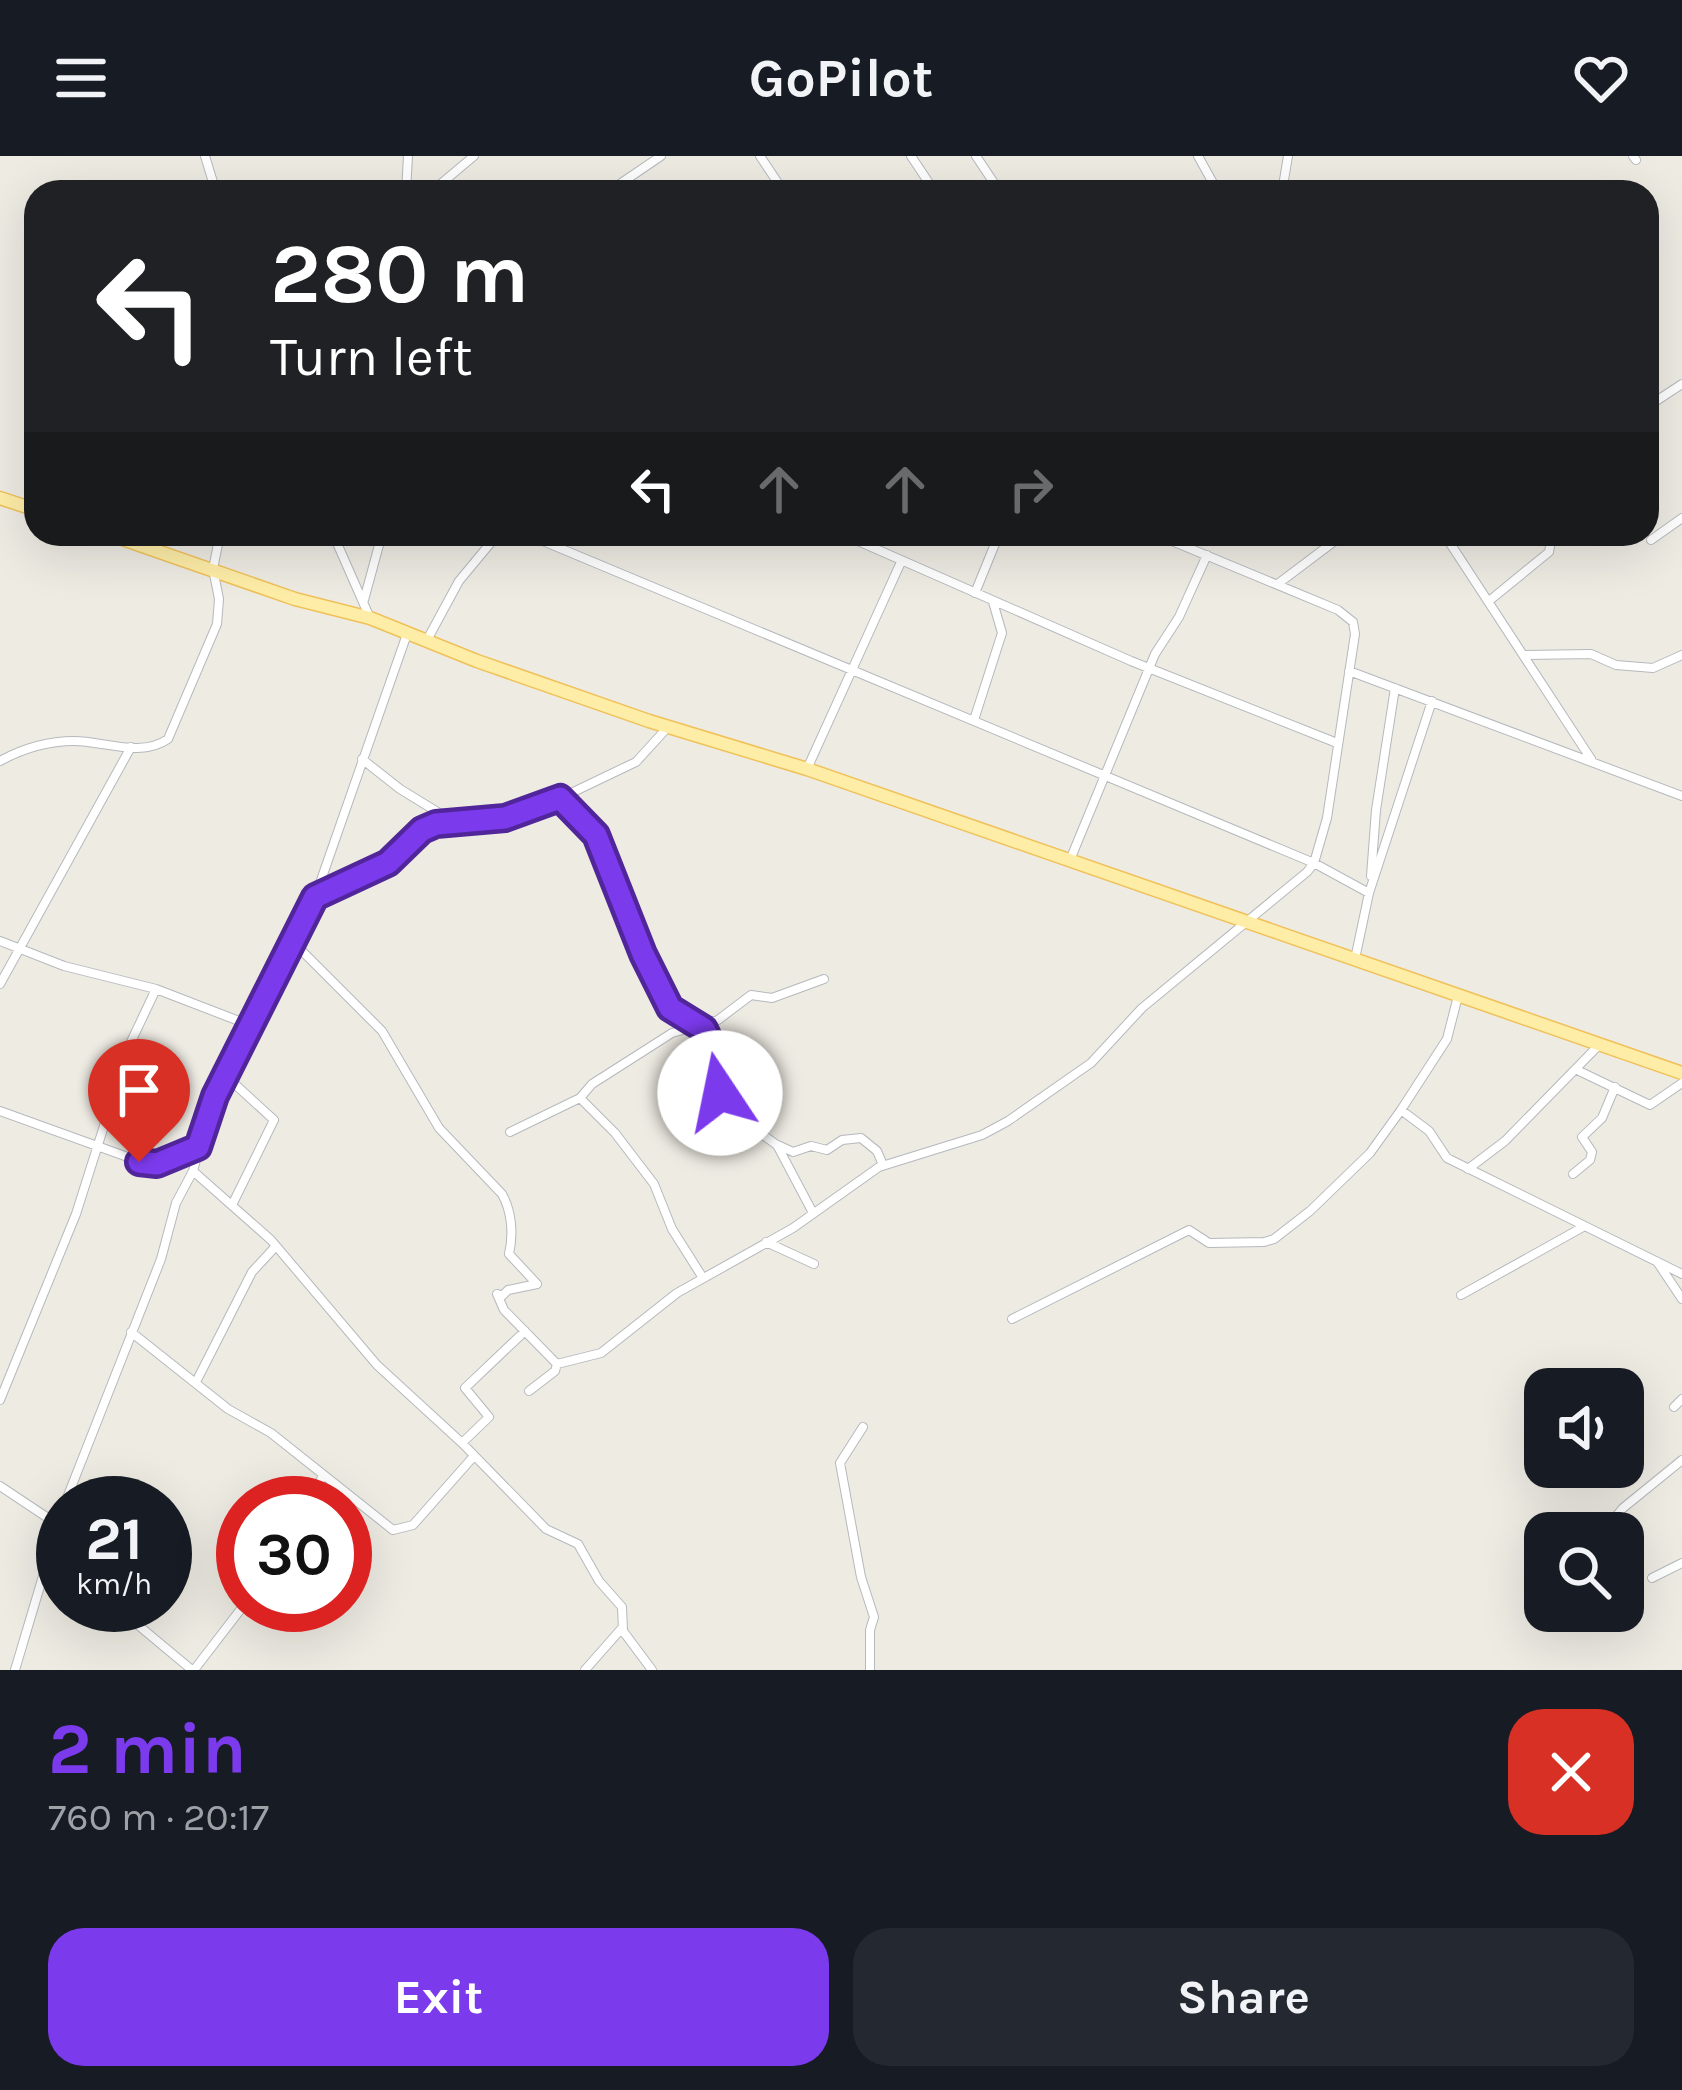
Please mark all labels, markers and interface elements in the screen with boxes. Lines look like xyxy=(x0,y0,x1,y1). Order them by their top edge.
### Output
icon: menu xyxy=(48,45,114,111)
icon: heart xyxy=(1568,45,1634,111)
text: GoPilot xyxy=(749,46,933,110)
text: 280 m xyxy=(270,225,529,323)
icon: left xyxy=(72,228,228,384)
text: Turn left xyxy=(270,325,473,389)
icon: left xyxy=(620,456,686,522)
icon: ahead xyxy=(746,456,812,522)
icon: ahead xyxy=(872,456,938,522)
icon: right xyxy=(998,456,1064,522)
position arrow xyxy=(657,1030,783,1156)
pin xyxy=(88,1039,190,1162)
icon: arrive xyxy=(106,1057,172,1123)
map controls xyxy=(1524,1368,1644,1632)
button: sound xyxy=(1524,1368,1644,1488)
speed limit sign: 30 xyxy=(216,1476,372,1632)
text: 21 xyxy=(85,1504,143,1574)
button: search xyxy=(1524,1512,1644,1632)
text: km/h xyxy=(76,1566,152,1602)
text: 2 min xyxy=(48,1707,247,1791)
button: close xyxy=(1508,1709,1634,1835)
text: 760 m · 20:17 xyxy=(48,1794,269,1840)
button: Exit xyxy=(48,1928,829,2066)
button: Share xyxy=(853,1928,1634,2066)

